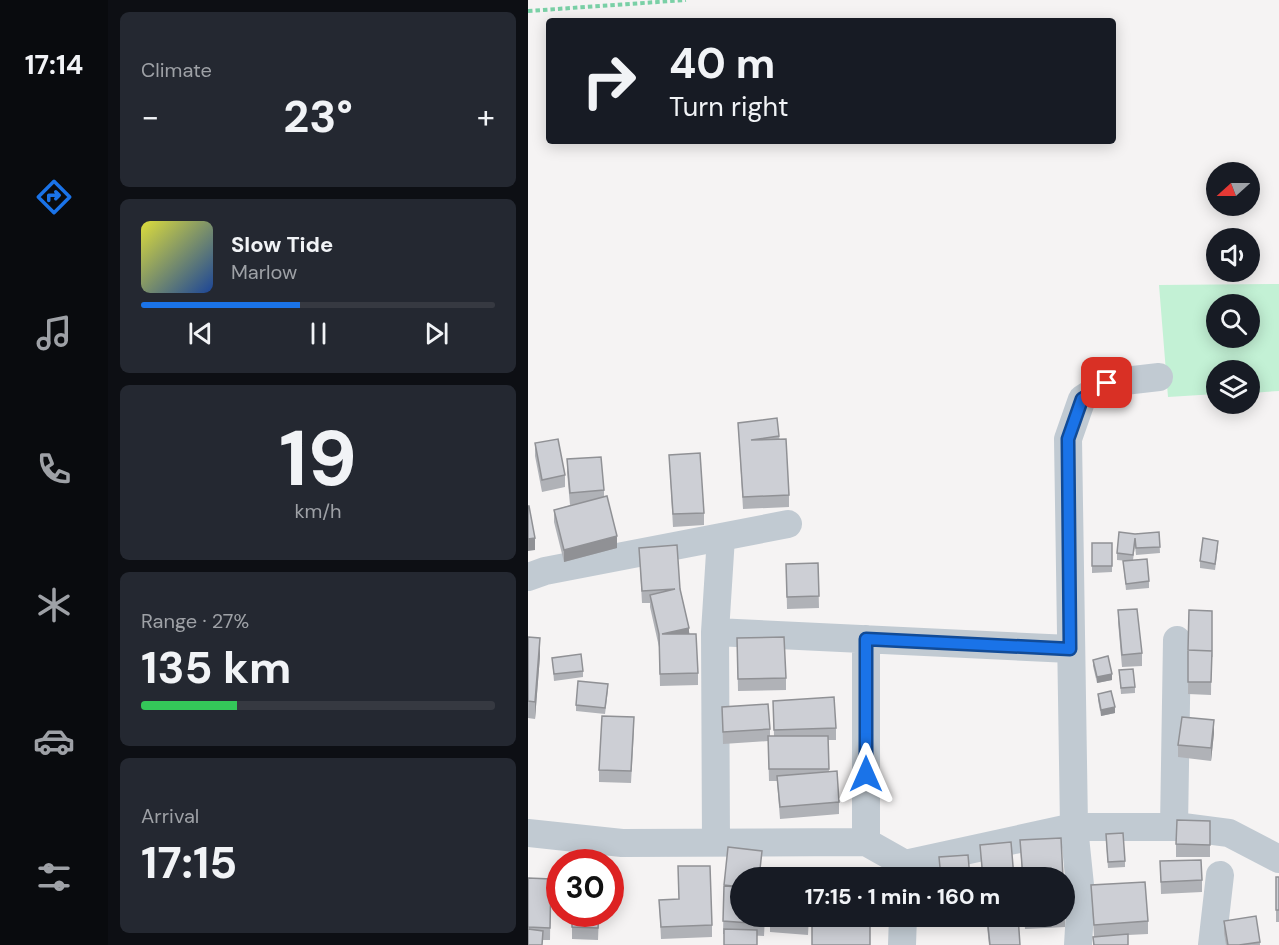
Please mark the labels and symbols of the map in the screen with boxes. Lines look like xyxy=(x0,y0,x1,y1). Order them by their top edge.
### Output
north arrow xyxy=(1206,162,1260,216)
pin xyxy=(1081,357,1132,408)
position arrow xyxy=(834,742,898,806)
speed limit sign: 30 xyxy=(546,849,624,927)

